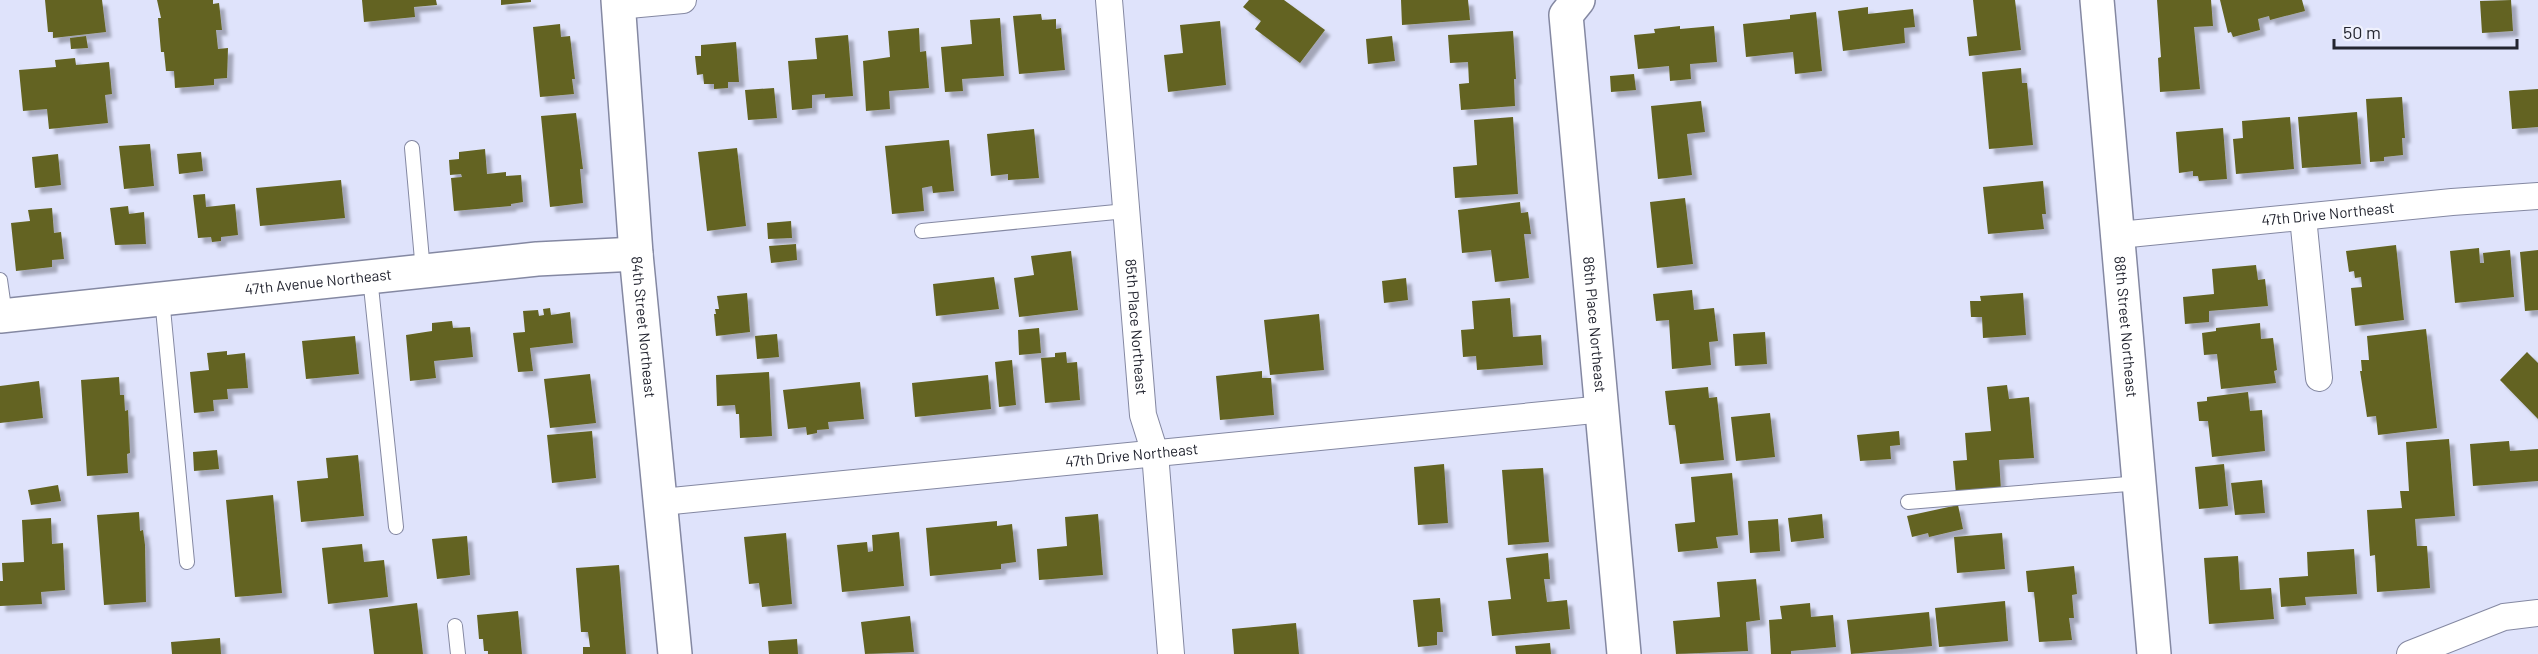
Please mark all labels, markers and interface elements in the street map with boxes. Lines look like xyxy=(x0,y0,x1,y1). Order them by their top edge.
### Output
scale bar xyxy=(2334,12,2517,50)
text: 50 m xyxy=(2343,21,2381,43)
street label: 47th Drive Northeast xyxy=(2260,198,2395,229)
street label: 84th Street Northeast xyxy=(628,255,660,399)
street label: 88th Street Northeast xyxy=(2111,255,2142,398)
street label: 86th Place Northeast xyxy=(1580,256,1610,393)
street label: 85th Place Northeast xyxy=(1122,258,1151,396)
street label: 47th Avenue Northeast xyxy=(244,264,393,298)
street label: 47th Drive Northeast xyxy=(1064,439,1199,470)

